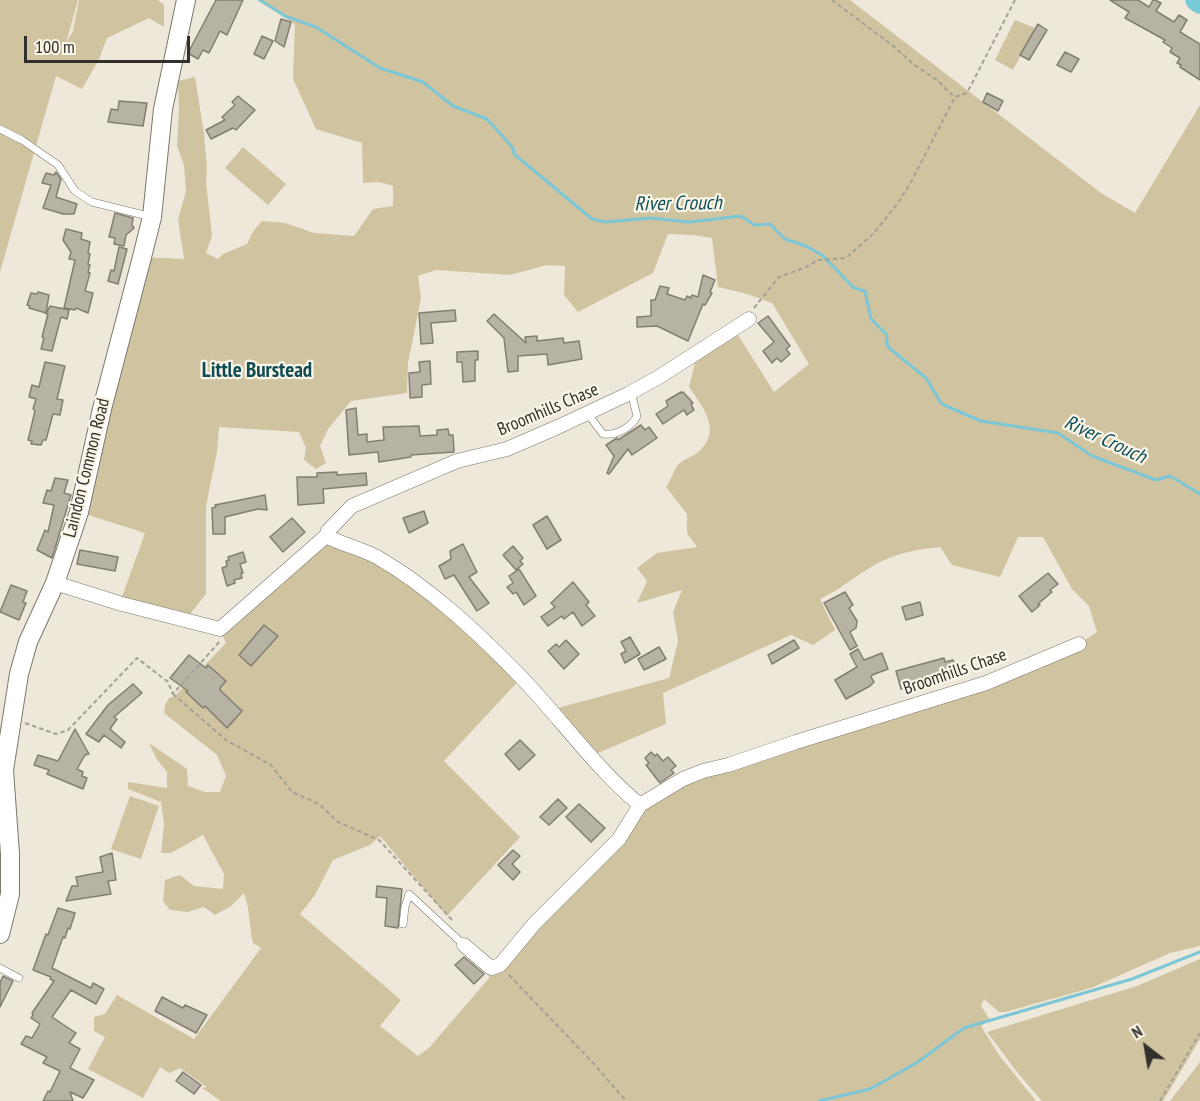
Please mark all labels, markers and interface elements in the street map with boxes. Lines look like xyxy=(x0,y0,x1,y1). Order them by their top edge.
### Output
scale bar xyxy=(27,24,194,62)
text: 100 m xyxy=(35,35,75,58)
water label: River Crouch xyxy=(634,191,722,217)
district label: Little Burstead xyxy=(202,358,312,384)
street label: Broomhills Chase xyxy=(494,379,602,441)
street label: Laindon Common Road xyxy=(59,396,115,540)
water label: River Crouch xyxy=(1060,411,1150,469)
street label: Broomhills Chase xyxy=(901,644,1009,700)
north arrow xyxy=(1116,1017,1176,1077)
text: N xyxy=(1128,1021,1146,1042)

